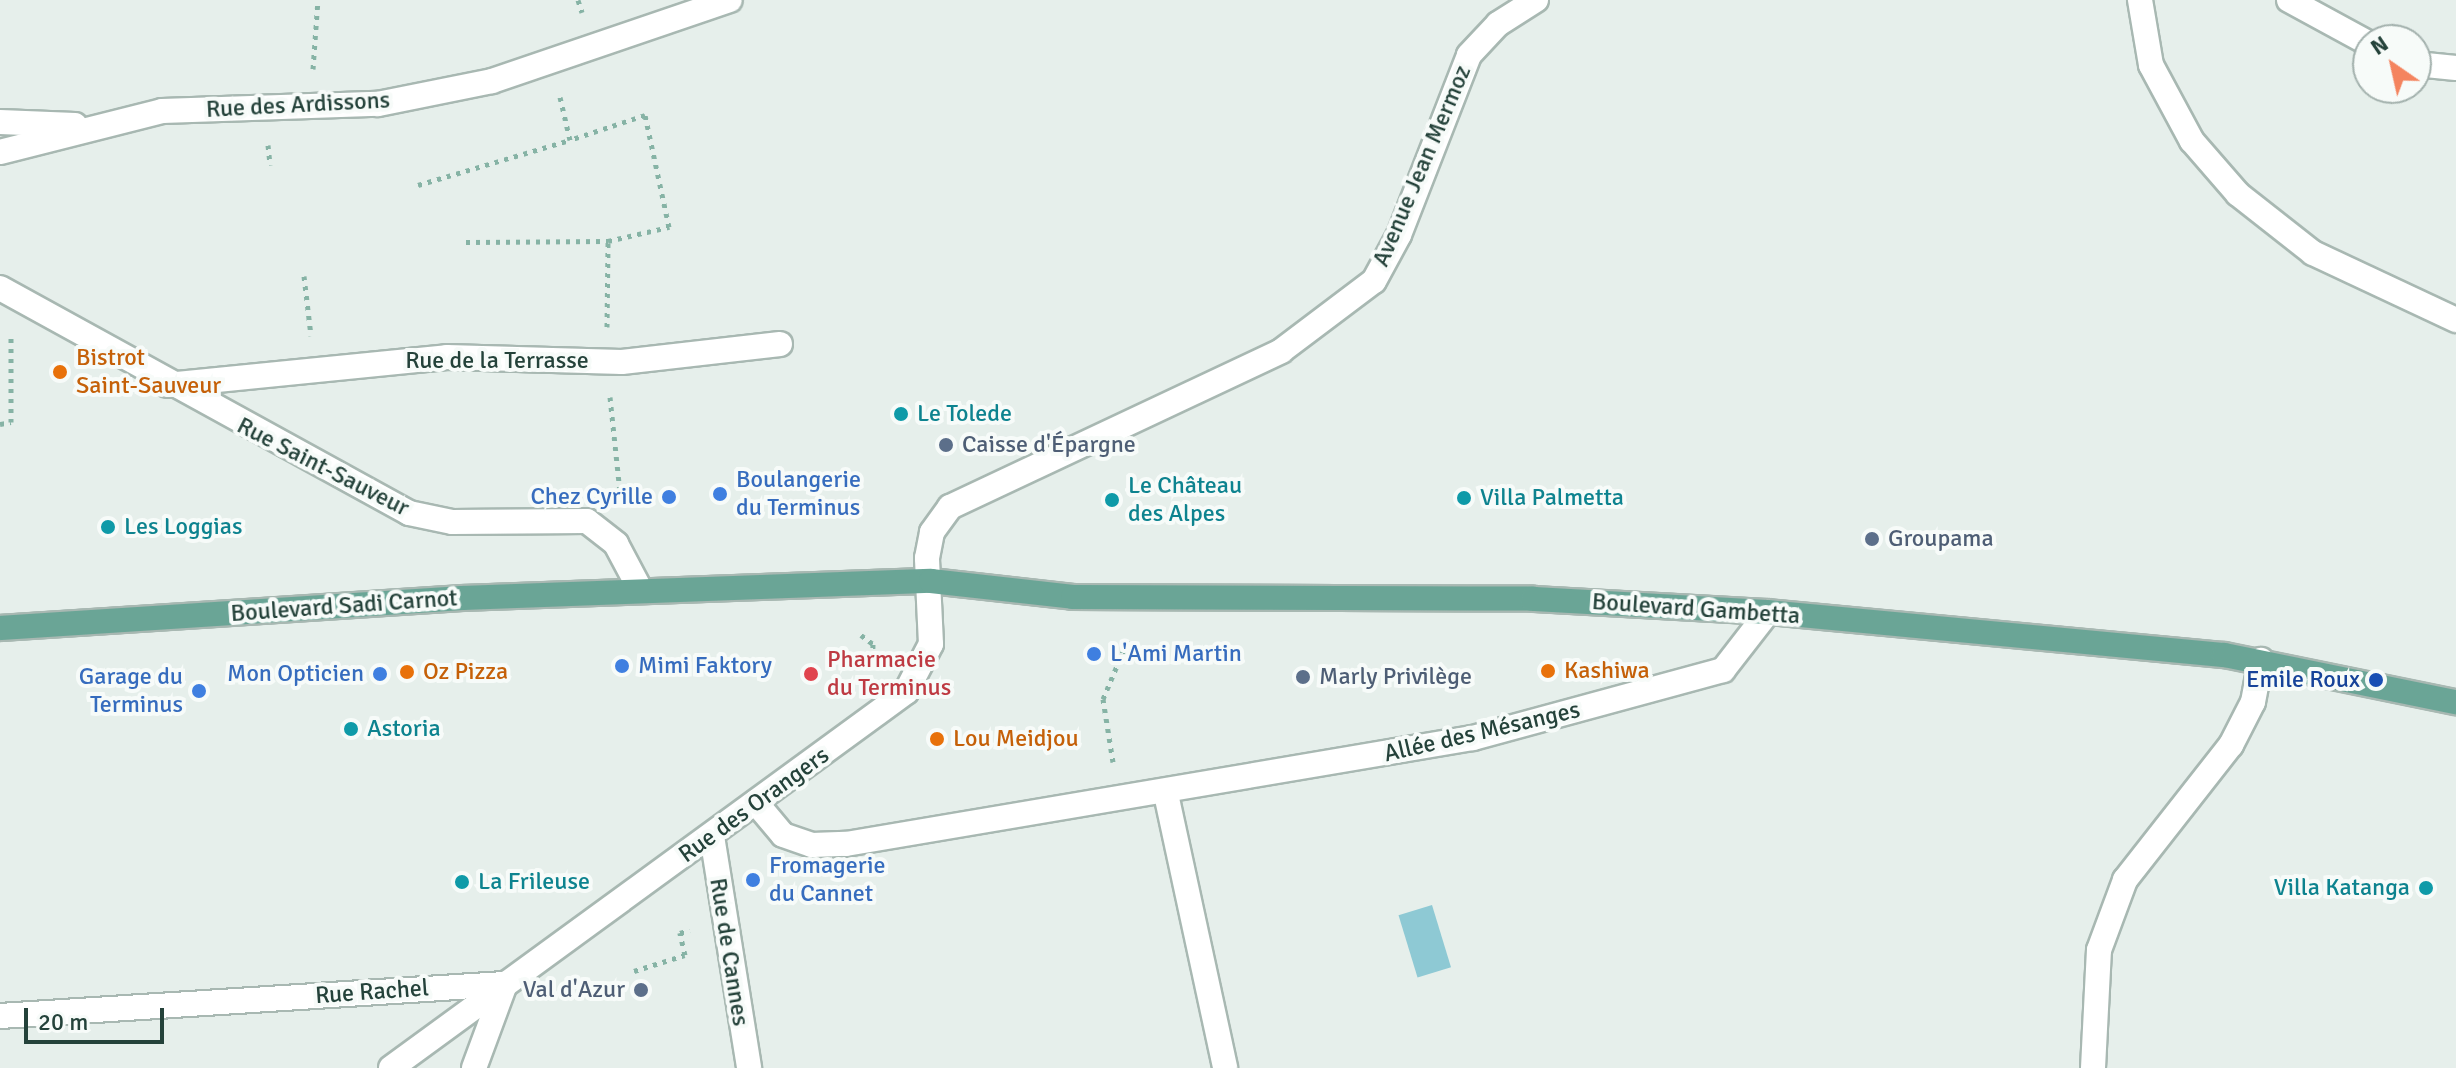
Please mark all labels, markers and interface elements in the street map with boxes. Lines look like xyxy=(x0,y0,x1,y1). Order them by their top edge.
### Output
north arrow xyxy=(2352,24,2432,104)
text: N xyxy=(2366,30,2393,61)
street label: Avenue Jean Mermoz xyxy=(1367,61,1477,271)
street label: Rue des Ardissons xyxy=(205,86,391,124)
place label: Bistrot Saint-Sauveur xyxy=(76,344,221,400)
street label: Rue de la Terrasse xyxy=(405,347,589,375)
marker: Bistrot Saint-Sauveur xyxy=(51,363,69,381)
place label: Le Tolede xyxy=(917,400,1012,428)
marker: Le Tolede xyxy=(892,405,910,423)
street label: Rue Saint-Sauveur xyxy=(232,411,414,523)
place label: Caisse d'Épargne xyxy=(962,431,1136,459)
marker: Caisse d'Épargne xyxy=(937,436,955,454)
place label: Boulangerie du Terminus xyxy=(736,466,861,522)
place label: Le Château des Alpes xyxy=(1128,472,1242,528)
place label: Chez Cyrille xyxy=(530,483,653,511)
place label: Villa Palmetta xyxy=(1480,484,1624,512)
marker: Boulangerie du Terminus xyxy=(711,485,729,503)
marker: Chez Cyrille xyxy=(660,488,678,506)
marker: Villa Palmetta xyxy=(1455,489,1473,507)
marker: Le Château des Alpes xyxy=(1103,491,1121,509)
place label: Les Loggias xyxy=(124,513,243,541)
marker: Les Loggias xyxy=(99,518,117,536)
place label: Groupama xyxy=(1888,525,1994,553)
marker: Groupama xyxy=(1863,530,1881,548)
street label: Boulevard Sadi Carnot xyxy=(230,584,458,628)
street label: Boulevard Gambetta xyxy=(1591,587,1801,631)
place label: L'Ami Martin xyxy=(1110,640,1242,668)
marker: L'Ami Martin xyxy=(1085,645,1103,663)
place label: Pharmacie du Terminus xyxy=(827,646,951,702)
place label: Mimi Faktory xyxy=(638,652,772,680)
marker: Mimi Faktory xyxy=(613,657,631,675)
place label: Kashiwa xyxy=(1564,657,1650,685)
place label: Oz Pizza xyxy=(423,658,508,686)
place label: Mon Opticien xyxy=(227,660,364,688)
marker: Kashiwa xyxy=(1539,662,1557,680)
place label: Garage du Terminus xyxy=(79,663,183,719)
marker: Oz Pizza xyxy=(398,663,416,681)
place label: Marly Privilège xyxy=(1319,663,1472,691)
marker: Mon Opticien xyxy=(371,665,389,683)
marker: Pharmacie du Terminus xyxy=(802,665,820,683)
place label: Emile Roux xyxy=(2246,666,2360,694)
marker: Marly Privilège xyxy=(1294,668,1312,686)
marker: Emile Roux xyxy=(2367,671,2385,689)
marker: Garage du Terminus xyxy=(190,682,208,700)
street label: Allée des Mésanges xyxy=(1381,695,1583,769)
place label: Astoria xyxy=(367,715,441,743)
marker: Astoria xyxy=(342,720,360,738)
place label: Lou Meidjou xyxy=(953,725,1079,753)
marker: Lou Meidjou xyxy=(928,730,946,748)
street label: Rue des Orangers xyxy=(673,741,835,869)
place label: Fromagerie du Cannet xyxy=(769,852,885,908)
place label: La Frileuse xyxy=(478,868,590,896)
marker: Fromagerie du Cannet xyxy=(744,871,762,889)
marker: La Frileuse xyxy=(453,873,471,891)
place label: Villa Katanga xyxy=(2274,874,2410,902)
street label: Rue de Cannes xyxy=(703,876,755,1028)
marker: Villa Katanga xyxy=(2417,879,2435,897)
street label: Rue Rachel xyxy=(314,974,430,1010)
place label: Val d'Azur xyxy=(523,976,625,1004)
marker: Val d'Azur xyxy=(632,981,650,999)
scale bar xyxy=(28,992,168,1042)
text: 20 m xyxy=(38,1007,88,1037)

